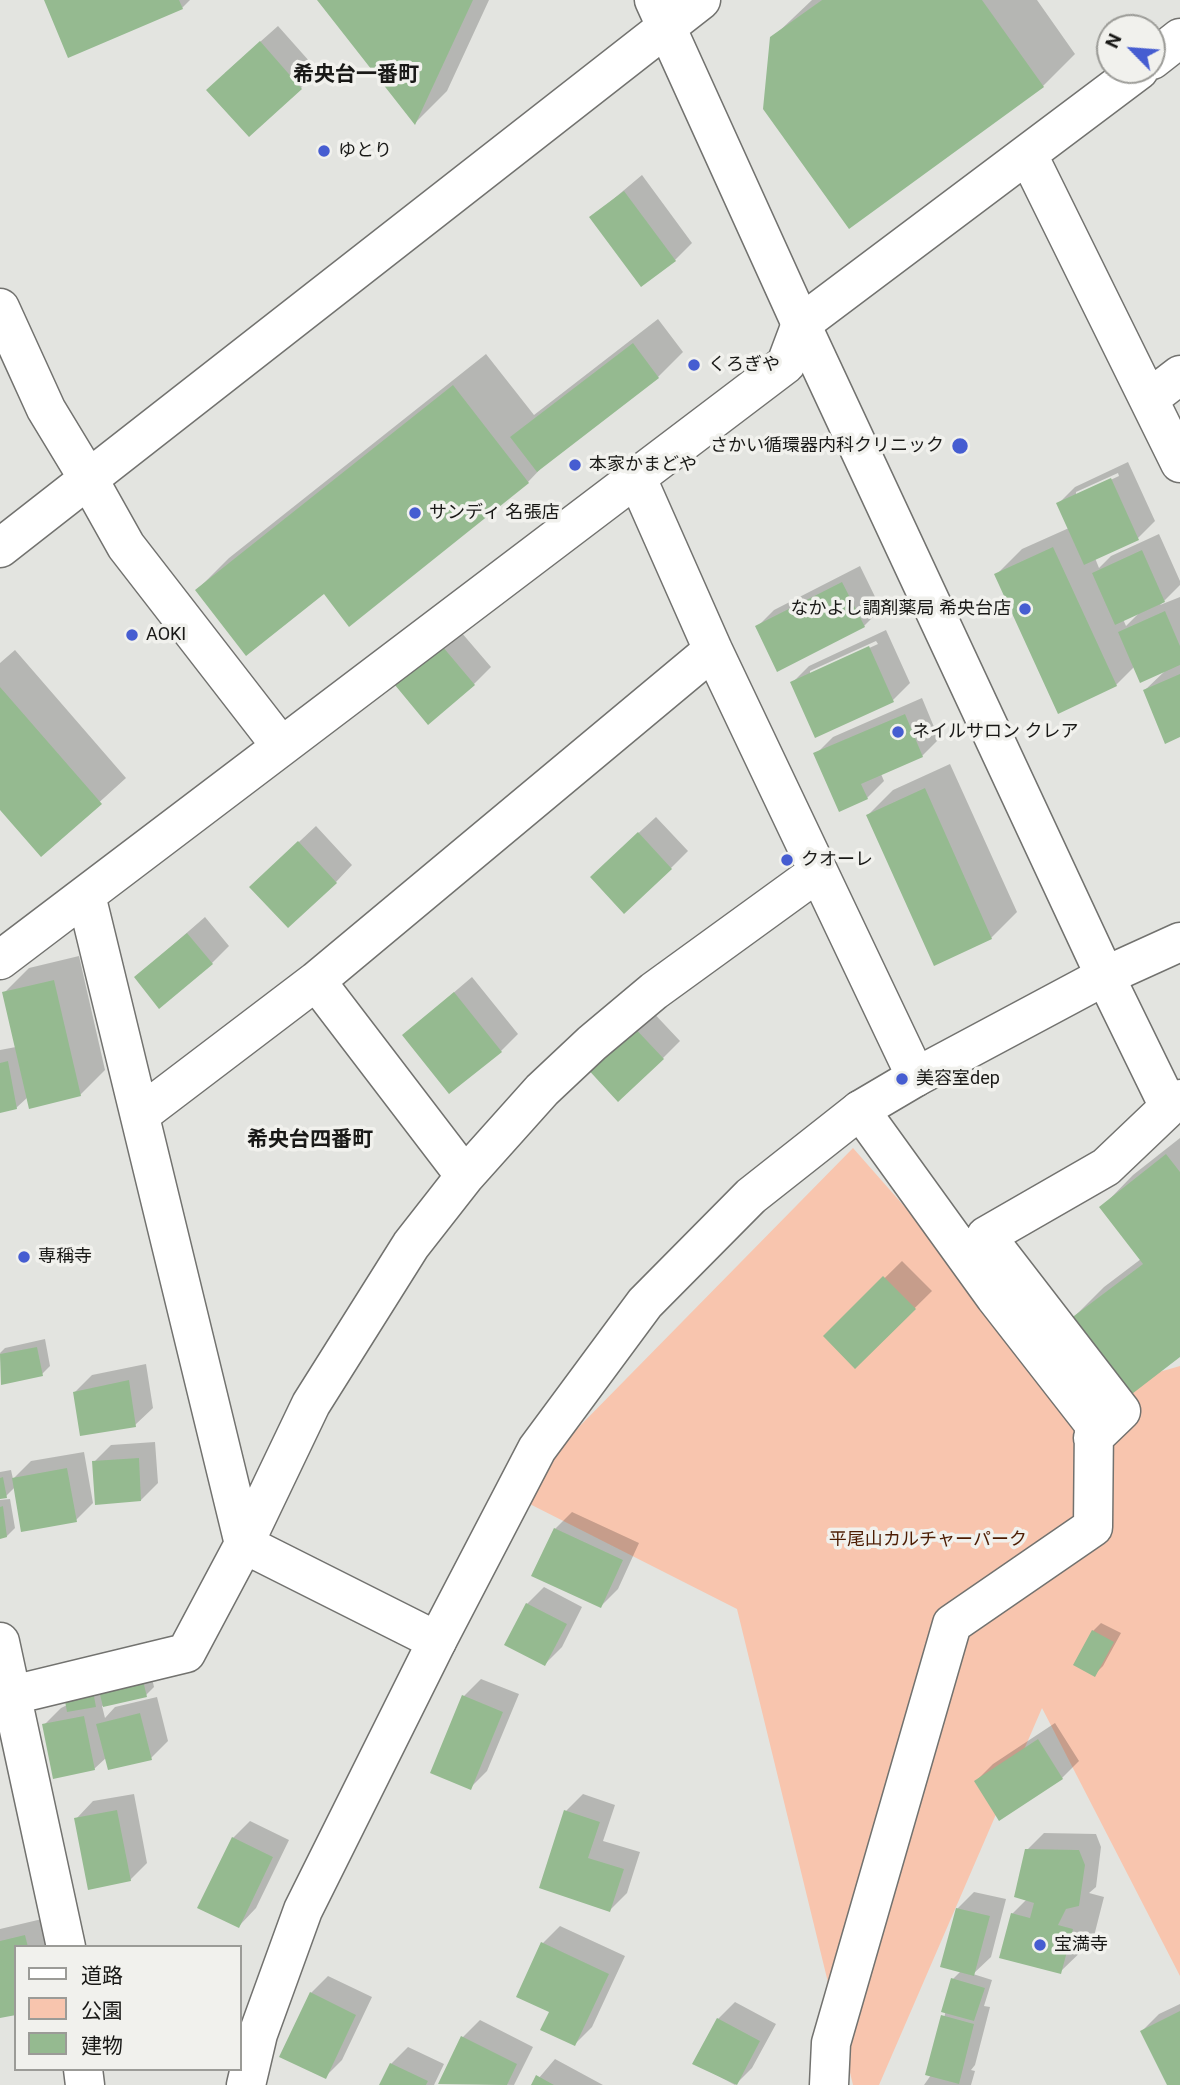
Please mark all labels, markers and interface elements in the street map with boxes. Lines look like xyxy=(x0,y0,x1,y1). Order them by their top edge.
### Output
north arrow xyxy=(1096,14,1166,84)
text: N xyxy=(1100,30,1127,52)
district label: 希央台一番町 xyxy=(293,63,419,89)
place label: ゆとり xyxy=(338,140,392,162)
marker: ゆとり xyxy=(316,143,332,159)
place label: くろぎや xyxy=(708,354,780,376)
marker: くろぎや xyxy=(686,357,702,373)
place label: さかい循環器内科クリニック xyxy=(710,435,944,457)
marker: さかい循環器内科クリニック xyxy=(950,436,970,456)
place label: 本家かまどや xyxy=(589,454,697,476)
marker: 本家かまどや xyxy=(567,457,583,473)
place label: サンディ 名張店 xyxy=(429,502,559,524)
marker: サンディ 名張店 xyxy=(407,505,423,521)
place label: なかよし調剤薬局 希央台店 xyxy=(791,598,1011,620)
marker: なかよし調剤薬局 希央台店 xyxy=(1017,601,1033,617)
place label: AOKI xyxy=(146,624,186,646)
marker: AOKI xyxy=(124,627,140,643)
place label: ネイルサロン クレア xyxy=(912,721,1078,743)
marker: ネイルサロン クレア xyxy=(890,724,906,740)
place label: クオーレ xyxy=(801,849,873,871)
marker: クオーレ xyxy=(779,852,795,868)
place label: 美容室dep xyxy=(916,1068,1000,1090)
marker: 美容室dep xyxy=(894,1071,910,1087)
district label: 希央台四番町 xyxy=(247,1128,373,1154)
place label: 専稱寺 xyxy=(38,1246,92,1268)
marker: 専稱寺 xyxy=(16,1249,32,1265)
park label: 平尾山カルチャーパーク xyxy=(829,1529,1027,1551)
place label: 宝満寺 xyxy=(1054,1934,1108,1956)
marker: 宝満寺 xyxy=(1032,1937,1048,1953)
legend xyxy=(14,1945,242,2071)
text: 道路 xyxy=(81,1964,123,1988)
text: 公園 xyxy=(81,1999,123,2023)
text: 建物 xyxy=(81,2034,123,2058)

